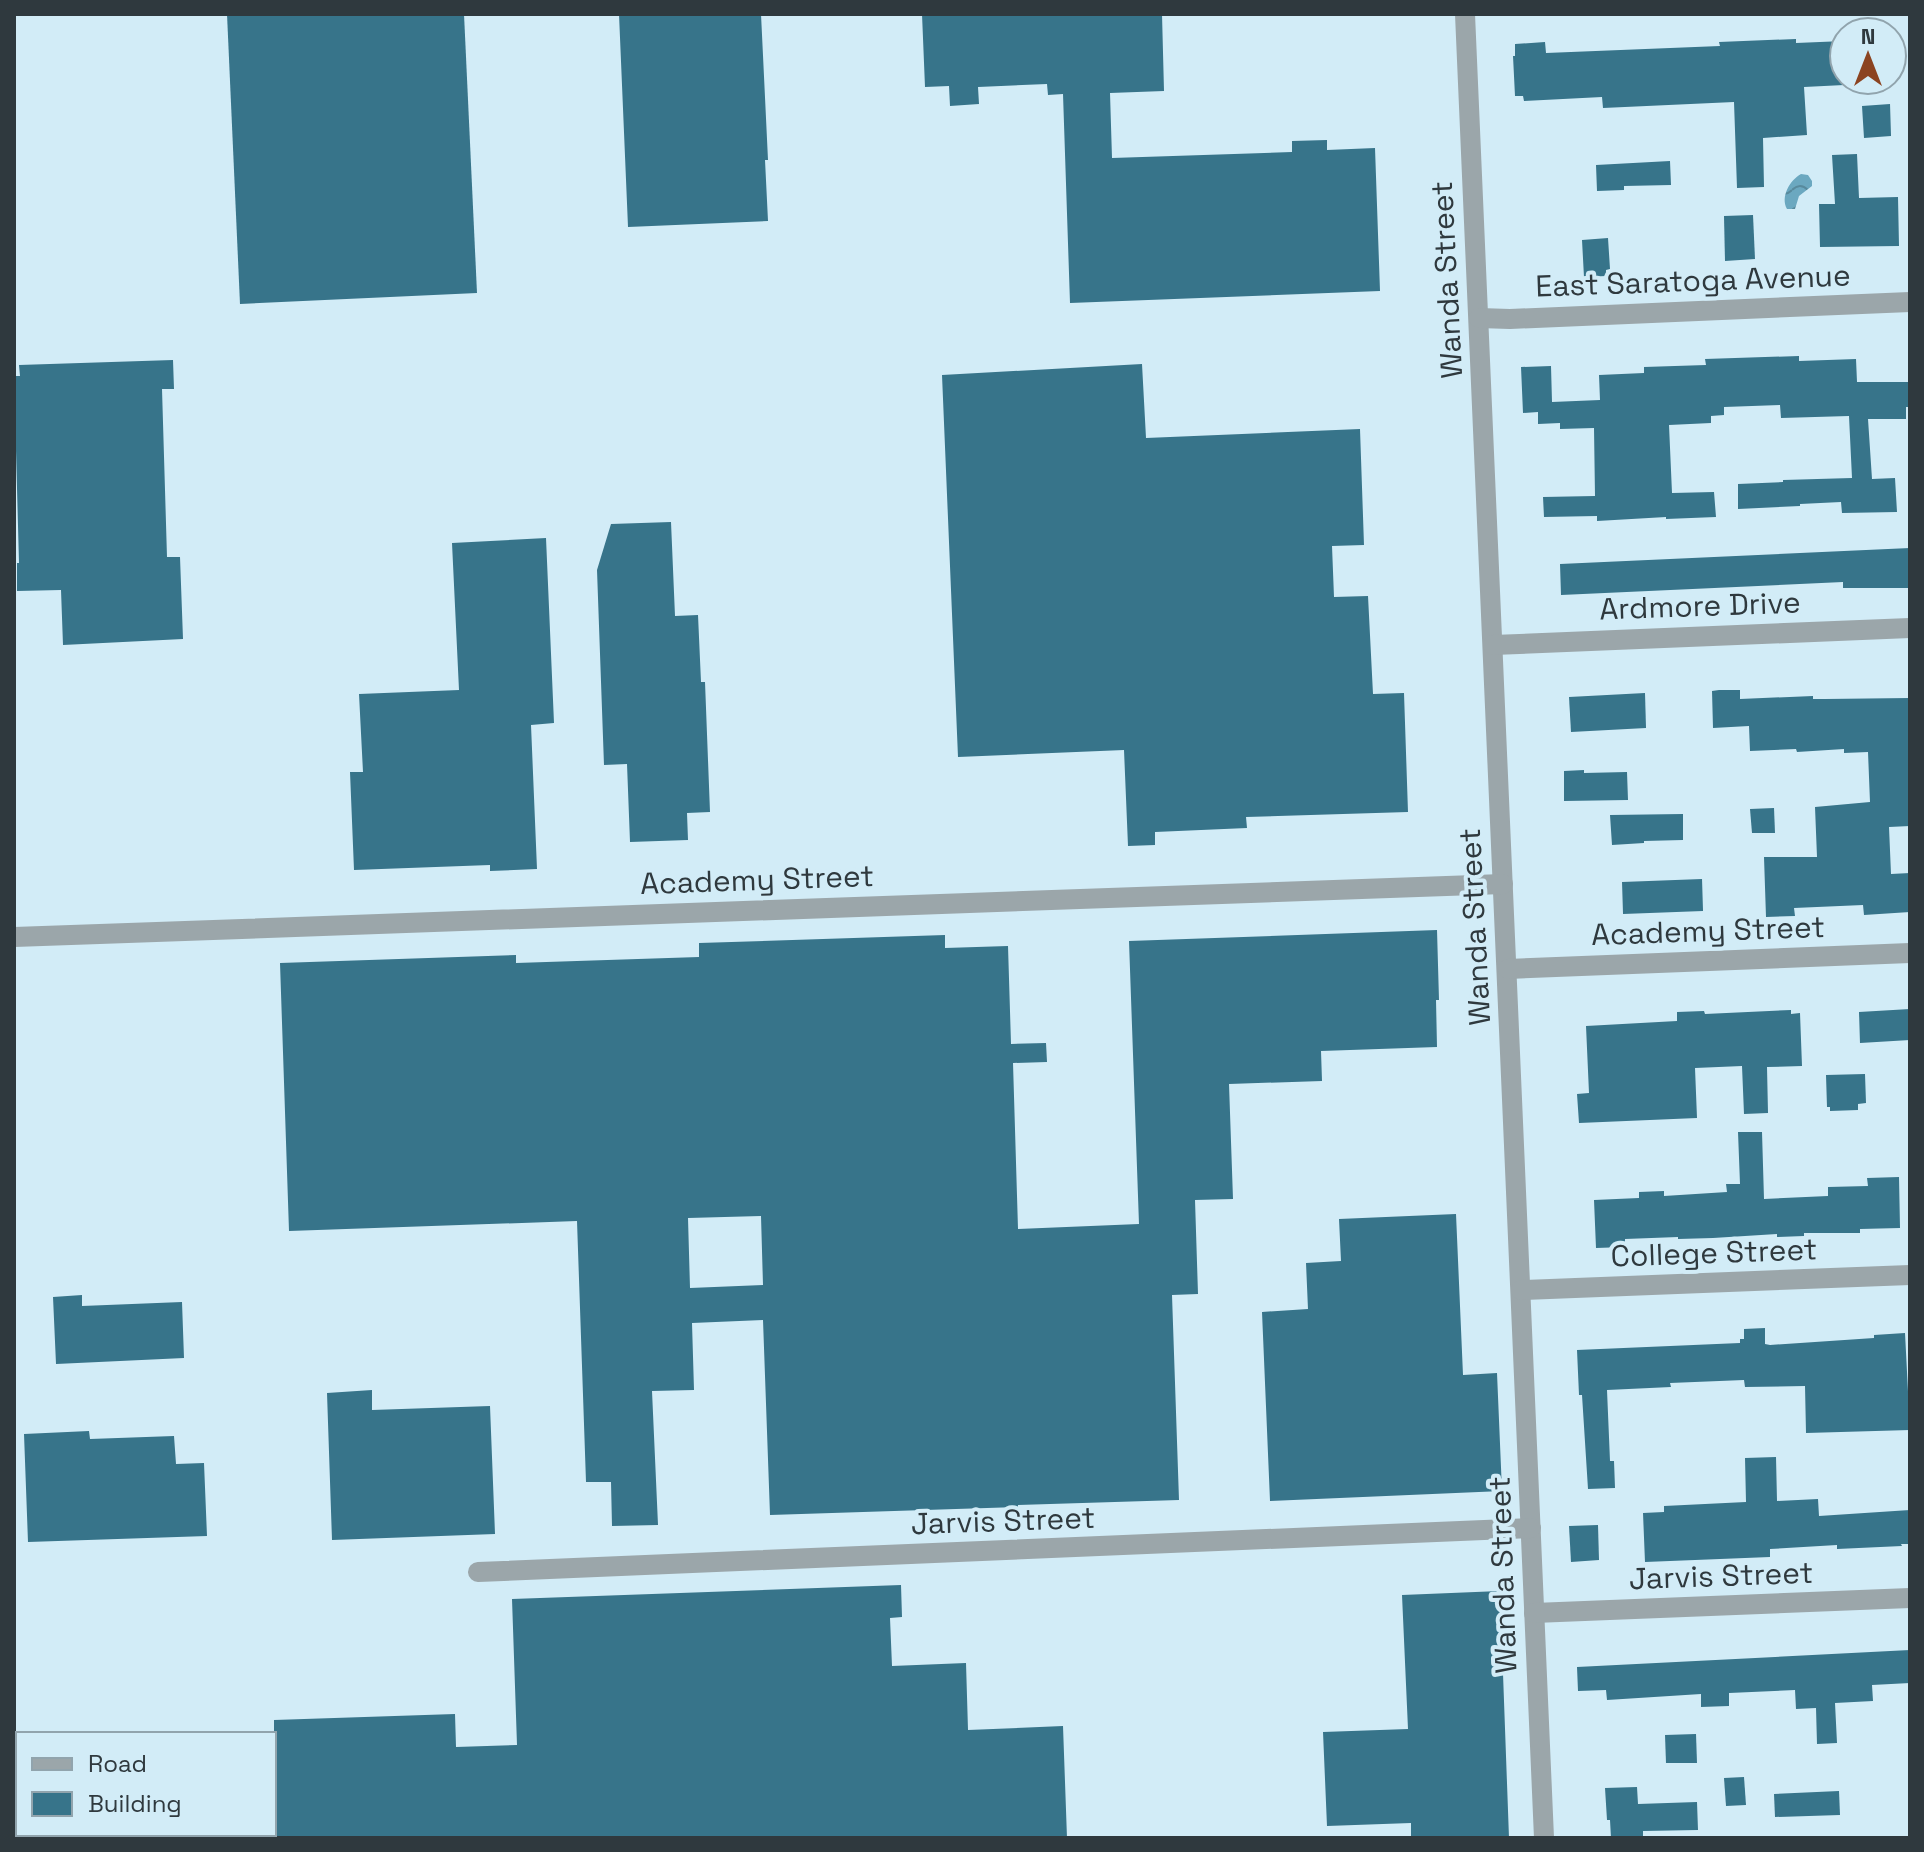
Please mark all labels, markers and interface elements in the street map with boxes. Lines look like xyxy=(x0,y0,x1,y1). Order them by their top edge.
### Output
north arrow xyxy=(1828,16,1908,96)
text: N xyxy=(1861,22,1875,50)
street label: Wanda Street xyxy=(1422,180,1471,380)
street label: East Saratoga Avenue xyxy=(1535,256,1851,305)
street label: Ardmore Drive xyxy=(1599,582,1801,629)
street label: Wanda Street xyxy=(1450,827,1499,1027)
street label: Academy Street xyxy=(639,856,875,903)
street label: Academy Street xyxy=(1590,907,1826,954)
street label: College Street xyxy=(1610,1229,1818,1276)
street label: Wanda Street xyxy=(1480,1476,1525,1674)
street label: Jarvis Street xyxy=(910,1498,1096,1543)
street label: Jarvis Street xyxy=(1628,1553,1814,1598)
legend xyxy=(16,1732,276,1836)
text: Road xyxy=(88,1748,147,1779)
text: Building xyxy=(88,1788,182,1819)

